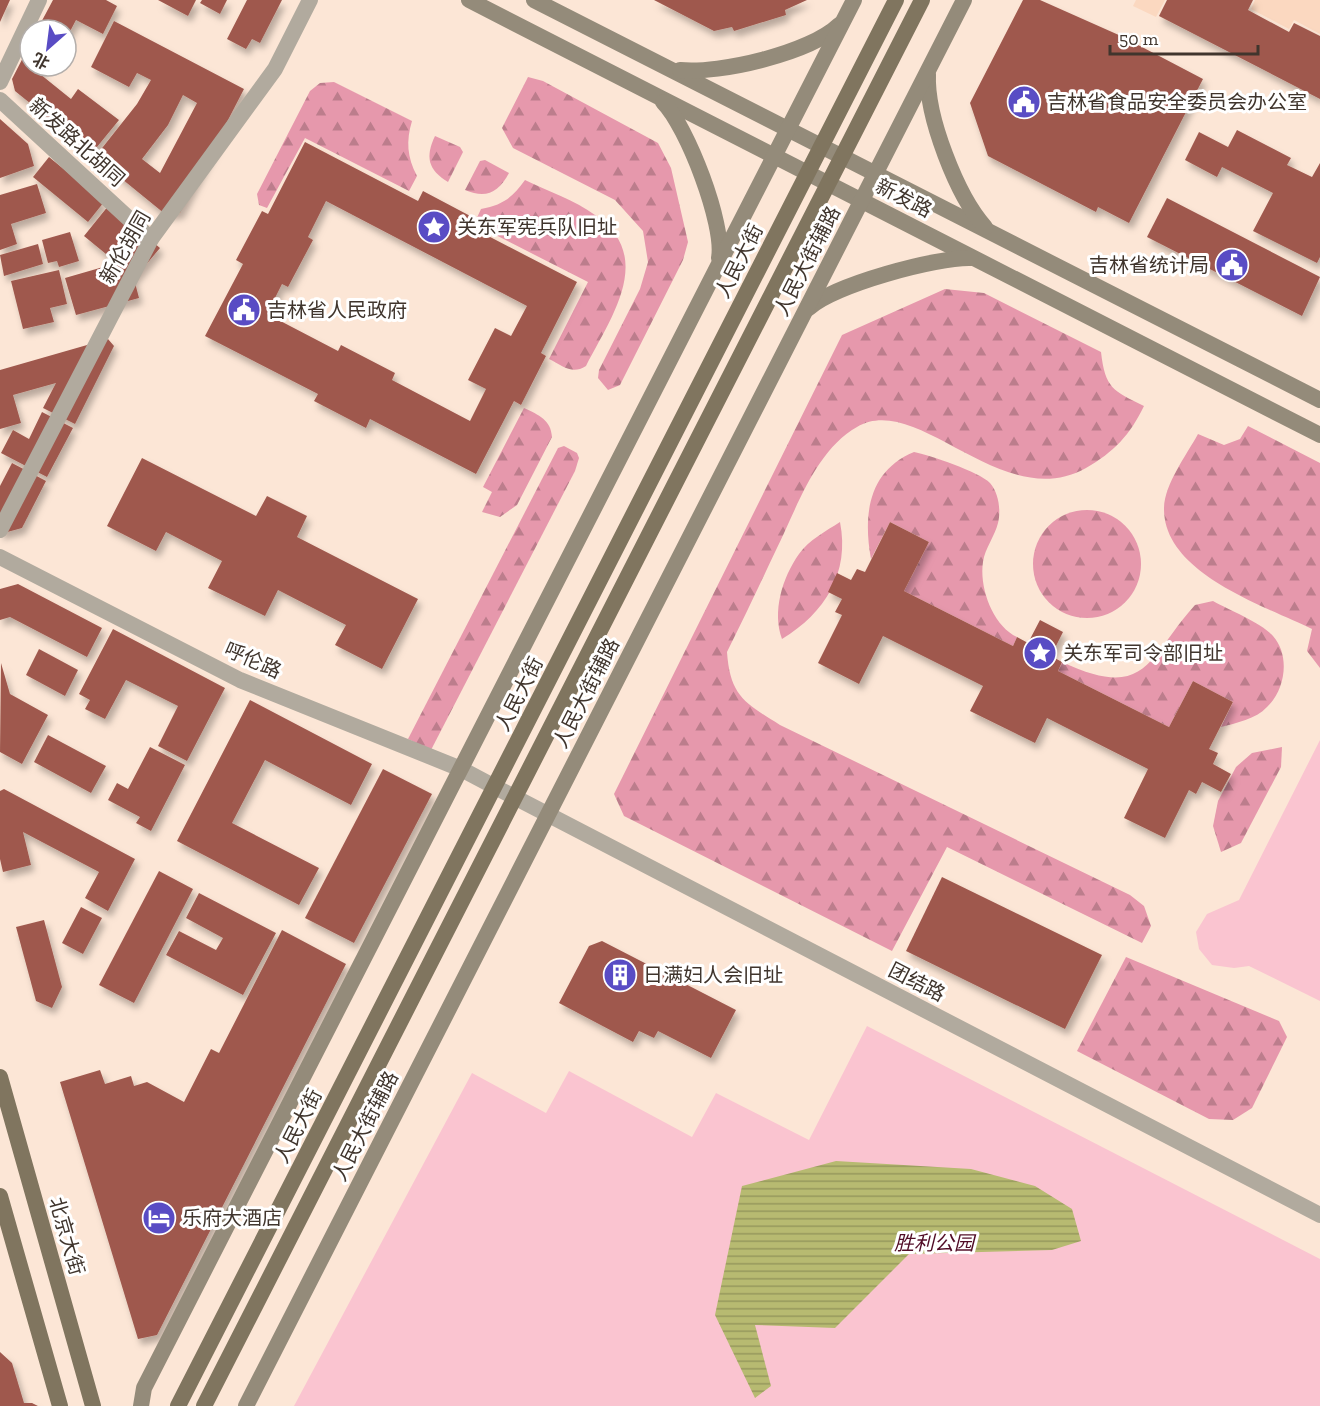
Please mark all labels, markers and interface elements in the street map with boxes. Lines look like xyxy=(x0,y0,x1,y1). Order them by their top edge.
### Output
north arrow xyxy=(18,18,78,78)
scale bar xyxy=(1110,18,1258,56)
text: 50 m xyxy=(1119,28,1159,50)
text: 北 xyxy=(30,49,53,73)
public building icon: 吉林省食品安全委员会办公室 xyxy=(1006,84,1042,120)
place label: 吉林省食品安全委员会办公室 xyxy=(1047,90,1307,114)
street label: 新发路北胡同 xyxy=(24,93,130,191)
street label: 新发路 xyxy=(872,174,936,222)
street label: 人民大街辅路 xyxy=(769,202,845,320)
street label: 新伦胡同 xyxy=(95,206,155,288)
place icon: 关东军宪兵队旧址 xyxy=(416,209,452,245)
place label: 关东军宪兵队旧址 xyxy=(457,215,617,239)
street label: 人民大街 xyxy=(710,220,768,302)
public building icon: 吉林省统计局 xyxy=(1214,247,1250,283)
place label: 吉林省统计局 xyxy=(1089,253,1209,277)
public building icon: 吉林省人民政府 xyxy=(226,292,262,328)
place label: 吉林省人民政府 xyxy=(267,298,407,322)
street label: 人民大街辅路 xyxy=(548,634,624,752)
place icon: 关东军司令部旧址 xyxy=(1022,635,1058,671)
street label: 呼伦路 xyxy=(221,637,285,683)
place label: 关东军司令部旧址 xyxy=(1063,641,1223,665)
street label: 人民大街 xyxy=(490,653,548,735)
building icon: 日满妇人会旧址 xyxy=(602,957,638,993)
street label: 团结路 xyxy=(885,958,949,1006)
place label: 日满妇人会旧址 xyxy=(643,963,783,987)
street label: 人民大街辅路 xyxy=(327,1067,403,1185)
street label: 人民大街 xyxy=(269,1085,327,1167)
street label: 北京大街 xyxy=(44,1194,90,1278)
hotel icon: 乐府大酒店 xyxy=(141,1200,177,1236)
place label: 乐府大酒店 xyxy=(182,1206,282,1230)
park label: 胜利公园 xyxy=(894,1231,977,1255)

